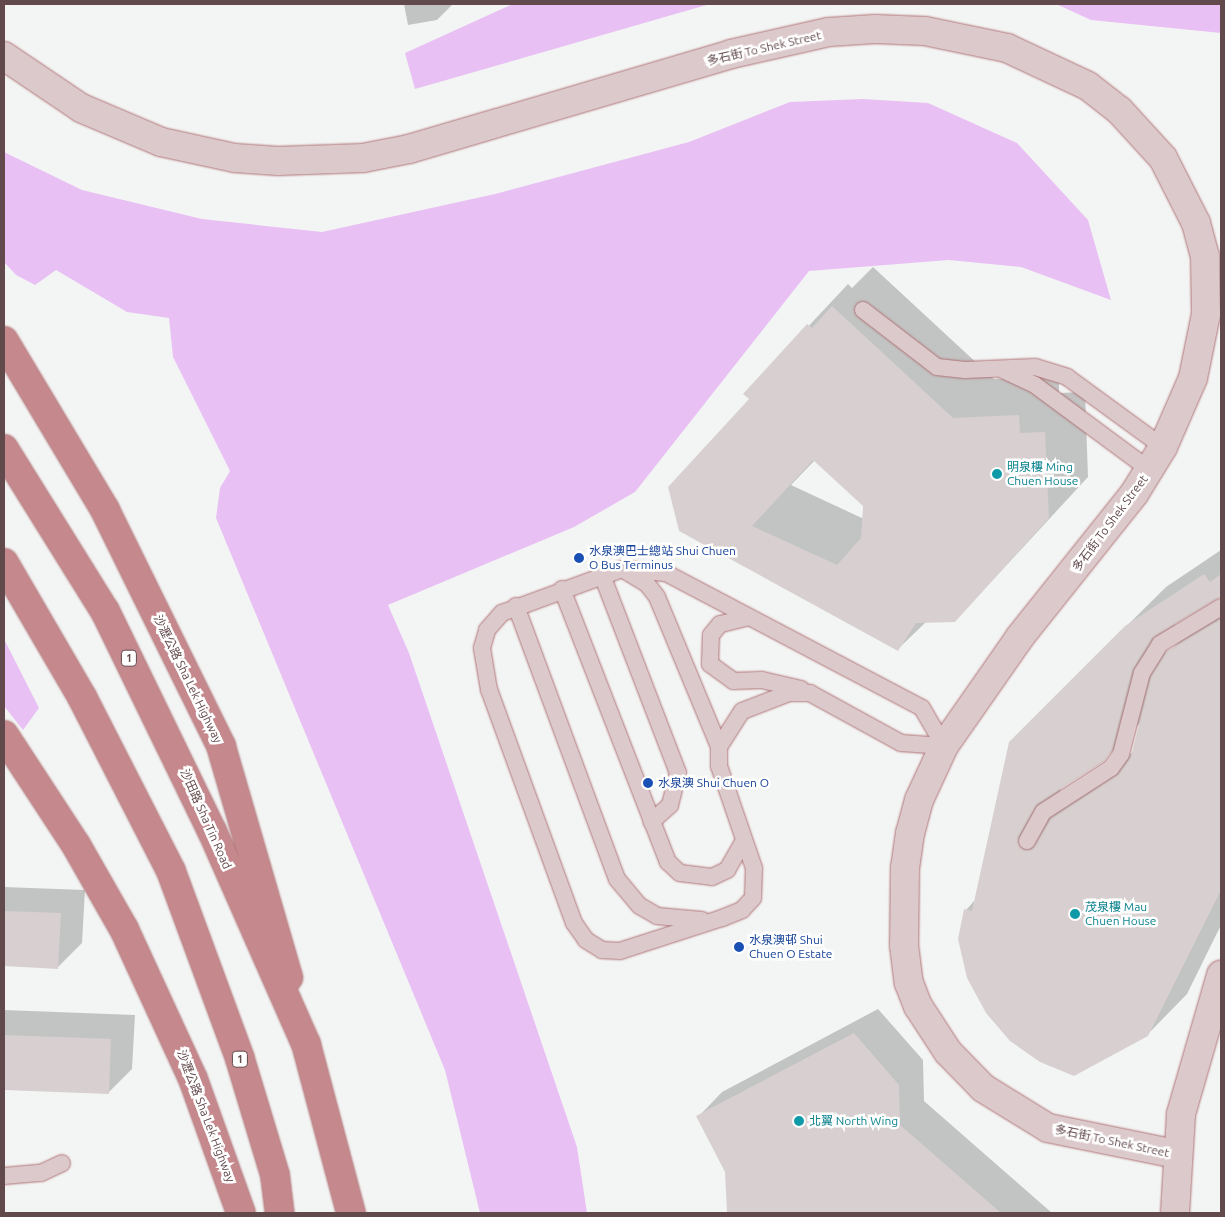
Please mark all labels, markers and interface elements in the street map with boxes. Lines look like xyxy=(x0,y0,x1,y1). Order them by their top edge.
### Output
street label: 多石街 To Shek Street xyxy=(706,28,822,68)
place label: 明泉樓 Ming Chuen House xyxy=(1007,460,1078,488)
marker: 明泉樓 Ming Chuen House xyxy=(991,468,1003,480)
street label: 多石街 To Shek Street xyxy=(1069,472,1151,574)
place label: 水泉澳巴士總站 Shui Chuen O Bus Terminus xyxy=(589,544,736,572)
marker: 水泉澳巴士總站 Shui Chuen O Bus Terminus xyxy=(573,552,585,564)
street label: 沙瀝公路 Sha Lek Highway xyxy=(151,613,225,745)
road number: 1 xyxy=(120,650,138,666)
street label: 沙田路 Sha Tin Road xyxy=(177,767,235,871)
place label: 水泉澳 Shui Chuen O xyxy=(658,776,769,790)
marker: 水泉澳 Shui Chuen O xyxy=(642,777,654,789)
place label: 茂泉樓 Mau Chuen House xyxy=(1085,900,1156,928)
marker: 茂泉樓 Mau Chuen House xyxy=(1069,908,1081,920)
place label: 水泉澳邨 Shui Chuen O Estate xyxy=(749,933,832,961)
marker: 水泉澳邨 Shui Chuen O Estate xyxy=(733,941,745,953)
street label: 沙瀝公路 Sha Lek Highway xyxy=(174,1048,238,1184)
road number: 1 xyxy=(231,1050,249,1068)
place label: 北翼 North Wing xyxy=(809,1114,898,1128)
marker: 北翼 North Wing xyxy=(793,1115,805,1127)
street label: 多石街 To Shek Street xyxy=(1053,1122,1171,1160)

